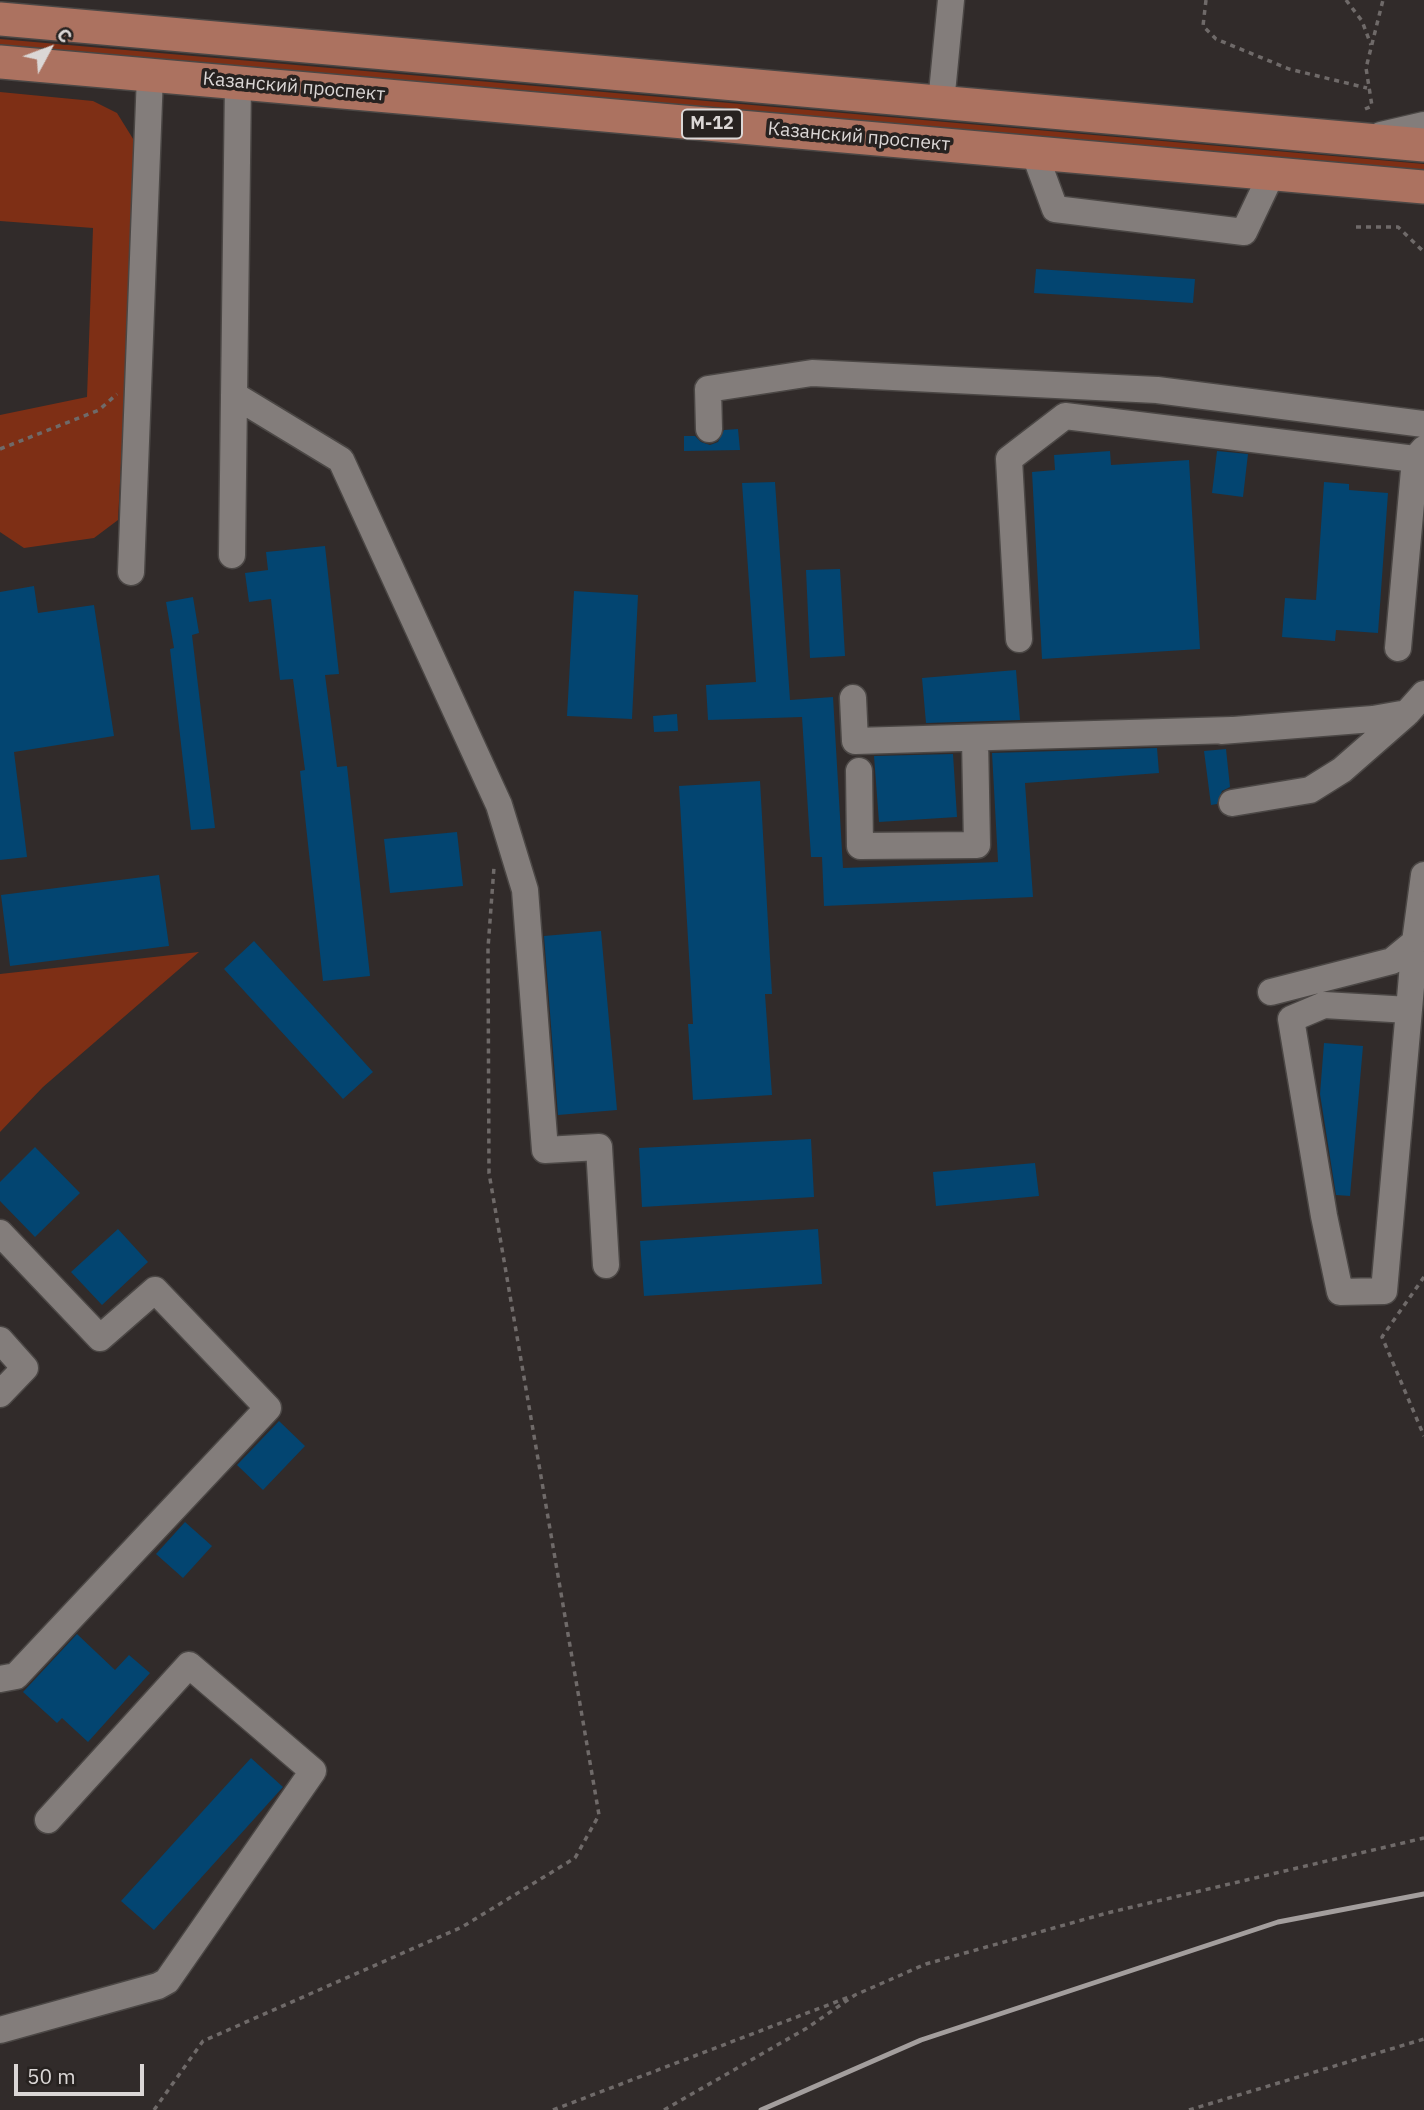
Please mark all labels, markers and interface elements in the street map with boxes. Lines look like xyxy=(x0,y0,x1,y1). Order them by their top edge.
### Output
north arrow xyxy=(14,14,84,84)
text: С xyxy=(52,23,78,48)
street label: Казанский проспект xyxy=(202,68,386,106)
road number: М-12 xyxy=(682,110,742,139)
street label: Казанский проспект xyxy=(767,118,951,156)
scale bar xyxy=(18,2050,147,2094)
text: 50 m xyxy=(27,2062,76,2090)

